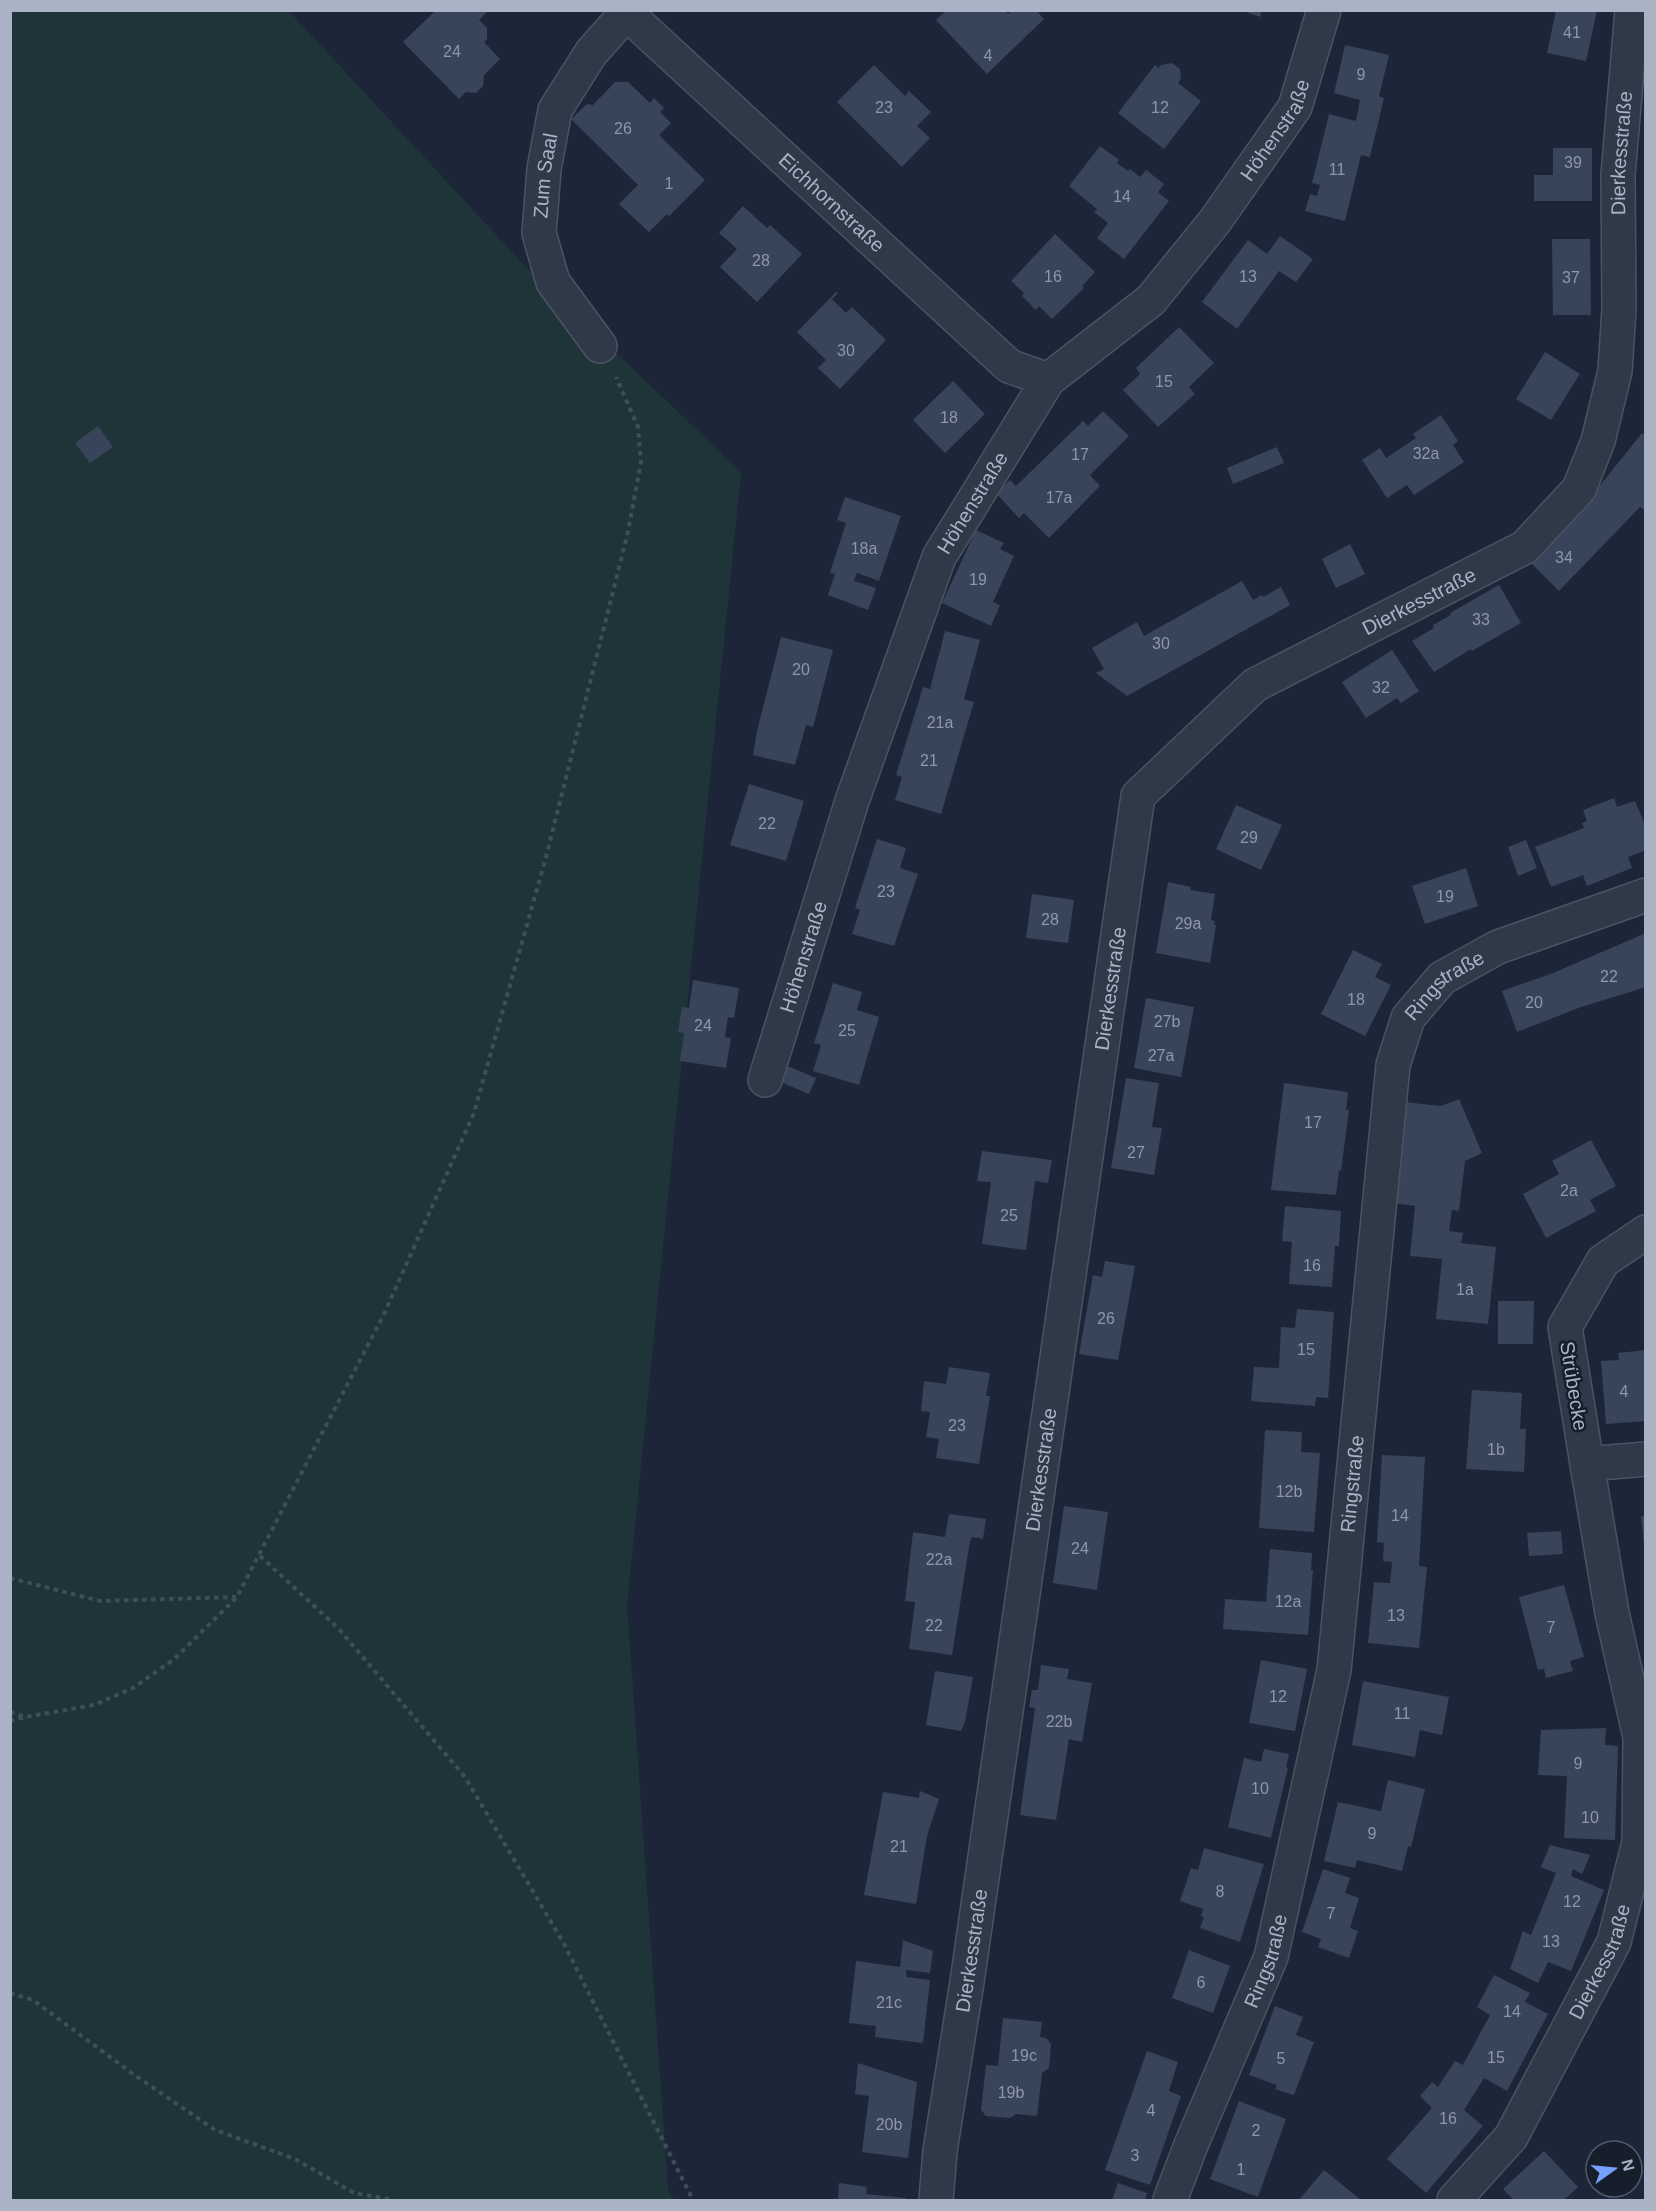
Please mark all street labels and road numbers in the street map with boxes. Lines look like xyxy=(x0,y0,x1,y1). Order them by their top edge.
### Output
street label: Höhenstraße xyxy=(1236,77,1314,185)
street label: Dierkesstraße xyxy=(1607,90,1636,215)
street label: Zum Saal xyxy=(529,131,561,219)
street label: Eichhornstraße xyxy=(774,148,889,257)
street label: Höhenstraße xyxy=(933,448,1012,558)
street label: Dierkesstraße xyxy=(1359,563,1479,639)
street label: Höhenstraße xyxy=(776,898,831,1015)
street label: Dierkesstraße xyxy=(1090,925,1130,1052)
street label: Ringstraße xyxy=(1400,946,1488,1024)
street label: Strübecke xyxy=(1556,1340,1592,1432)
street label: Dierkesstraße xyxy=(1021,1406,1061,1533)
street label: Ringstraße xyxy=(1336,1434,1368,1534)
street label: Dierkesstraße xyxy=(951,1887,991,2014)
street label: Dierkesstraße xyxy=(1564,1902,1634,2023)
street label: Ringstraße xyxy=(1240,1912,1291,2011)

